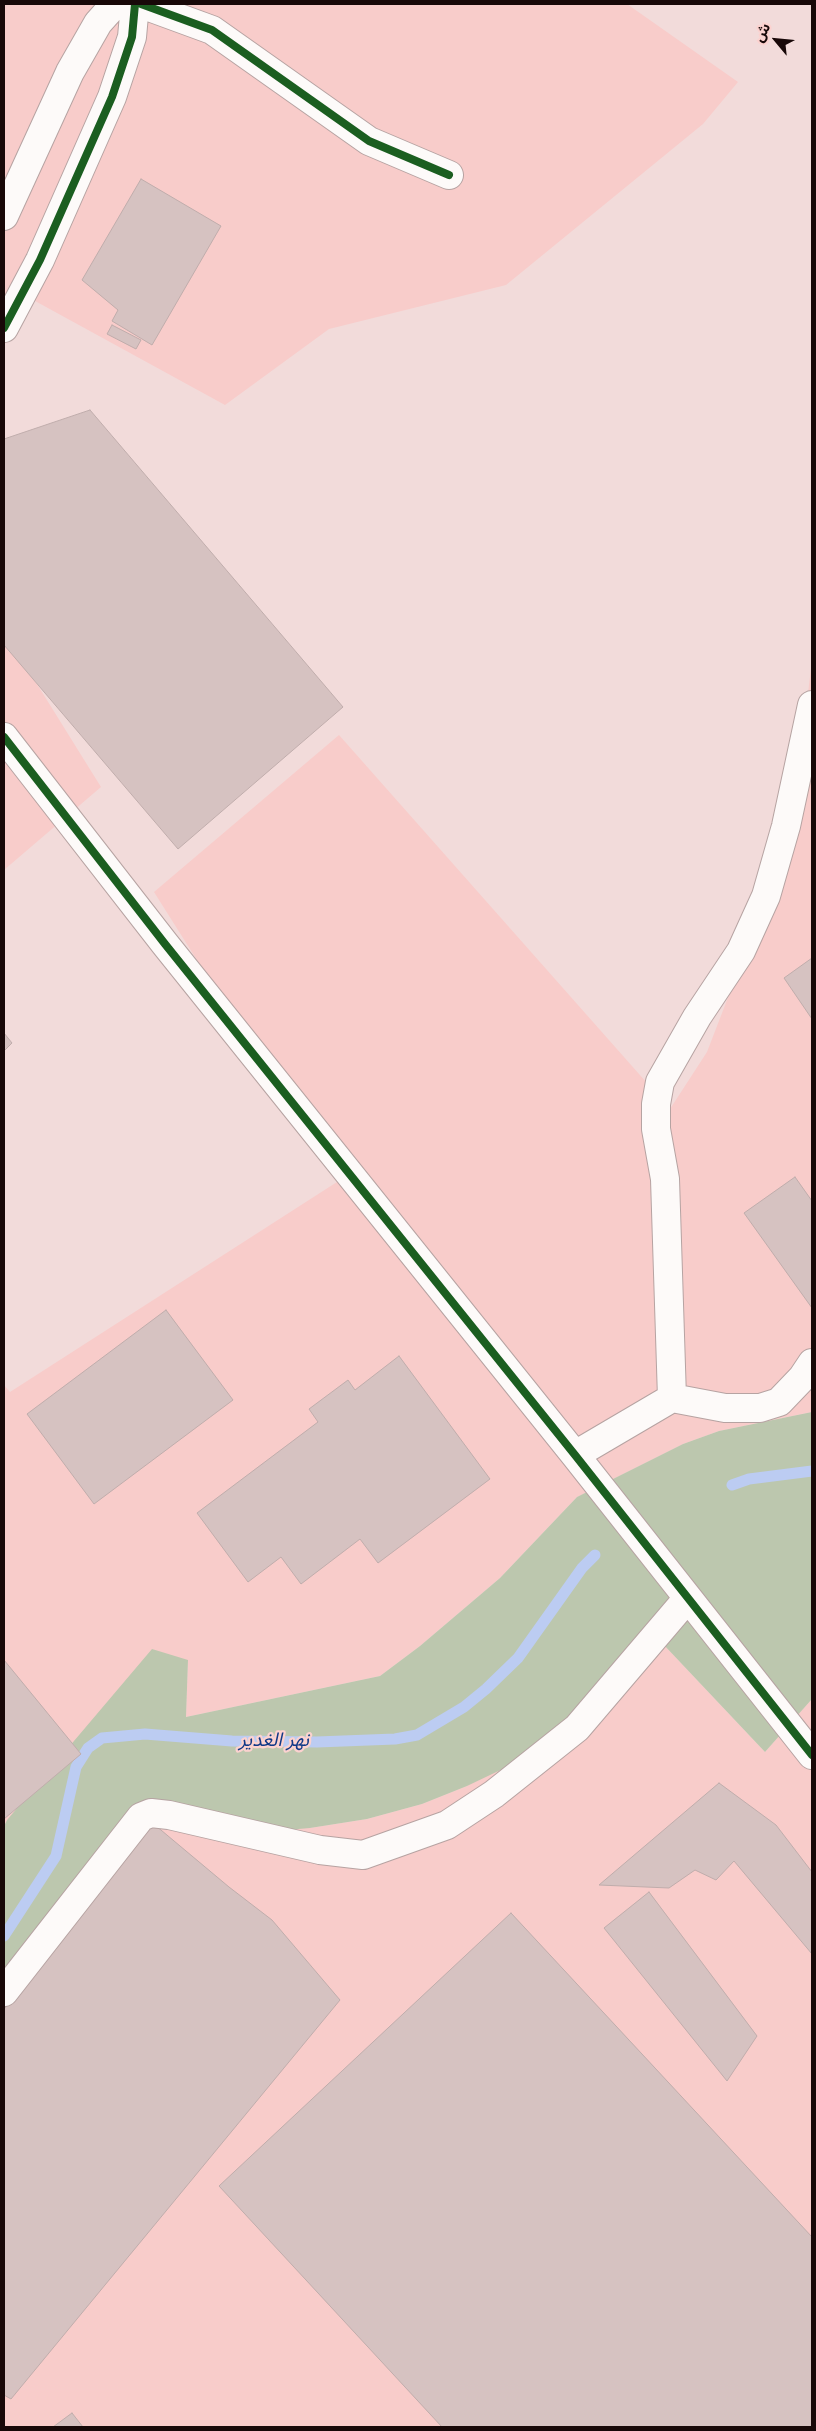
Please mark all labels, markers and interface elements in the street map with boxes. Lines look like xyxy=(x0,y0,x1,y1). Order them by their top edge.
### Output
north arrow xyxy=(751,15,801,65)
text: ش xyxy=(749,20,775,46)
water label: نهر الغدير xyxy=(239,1730,309,1752)

